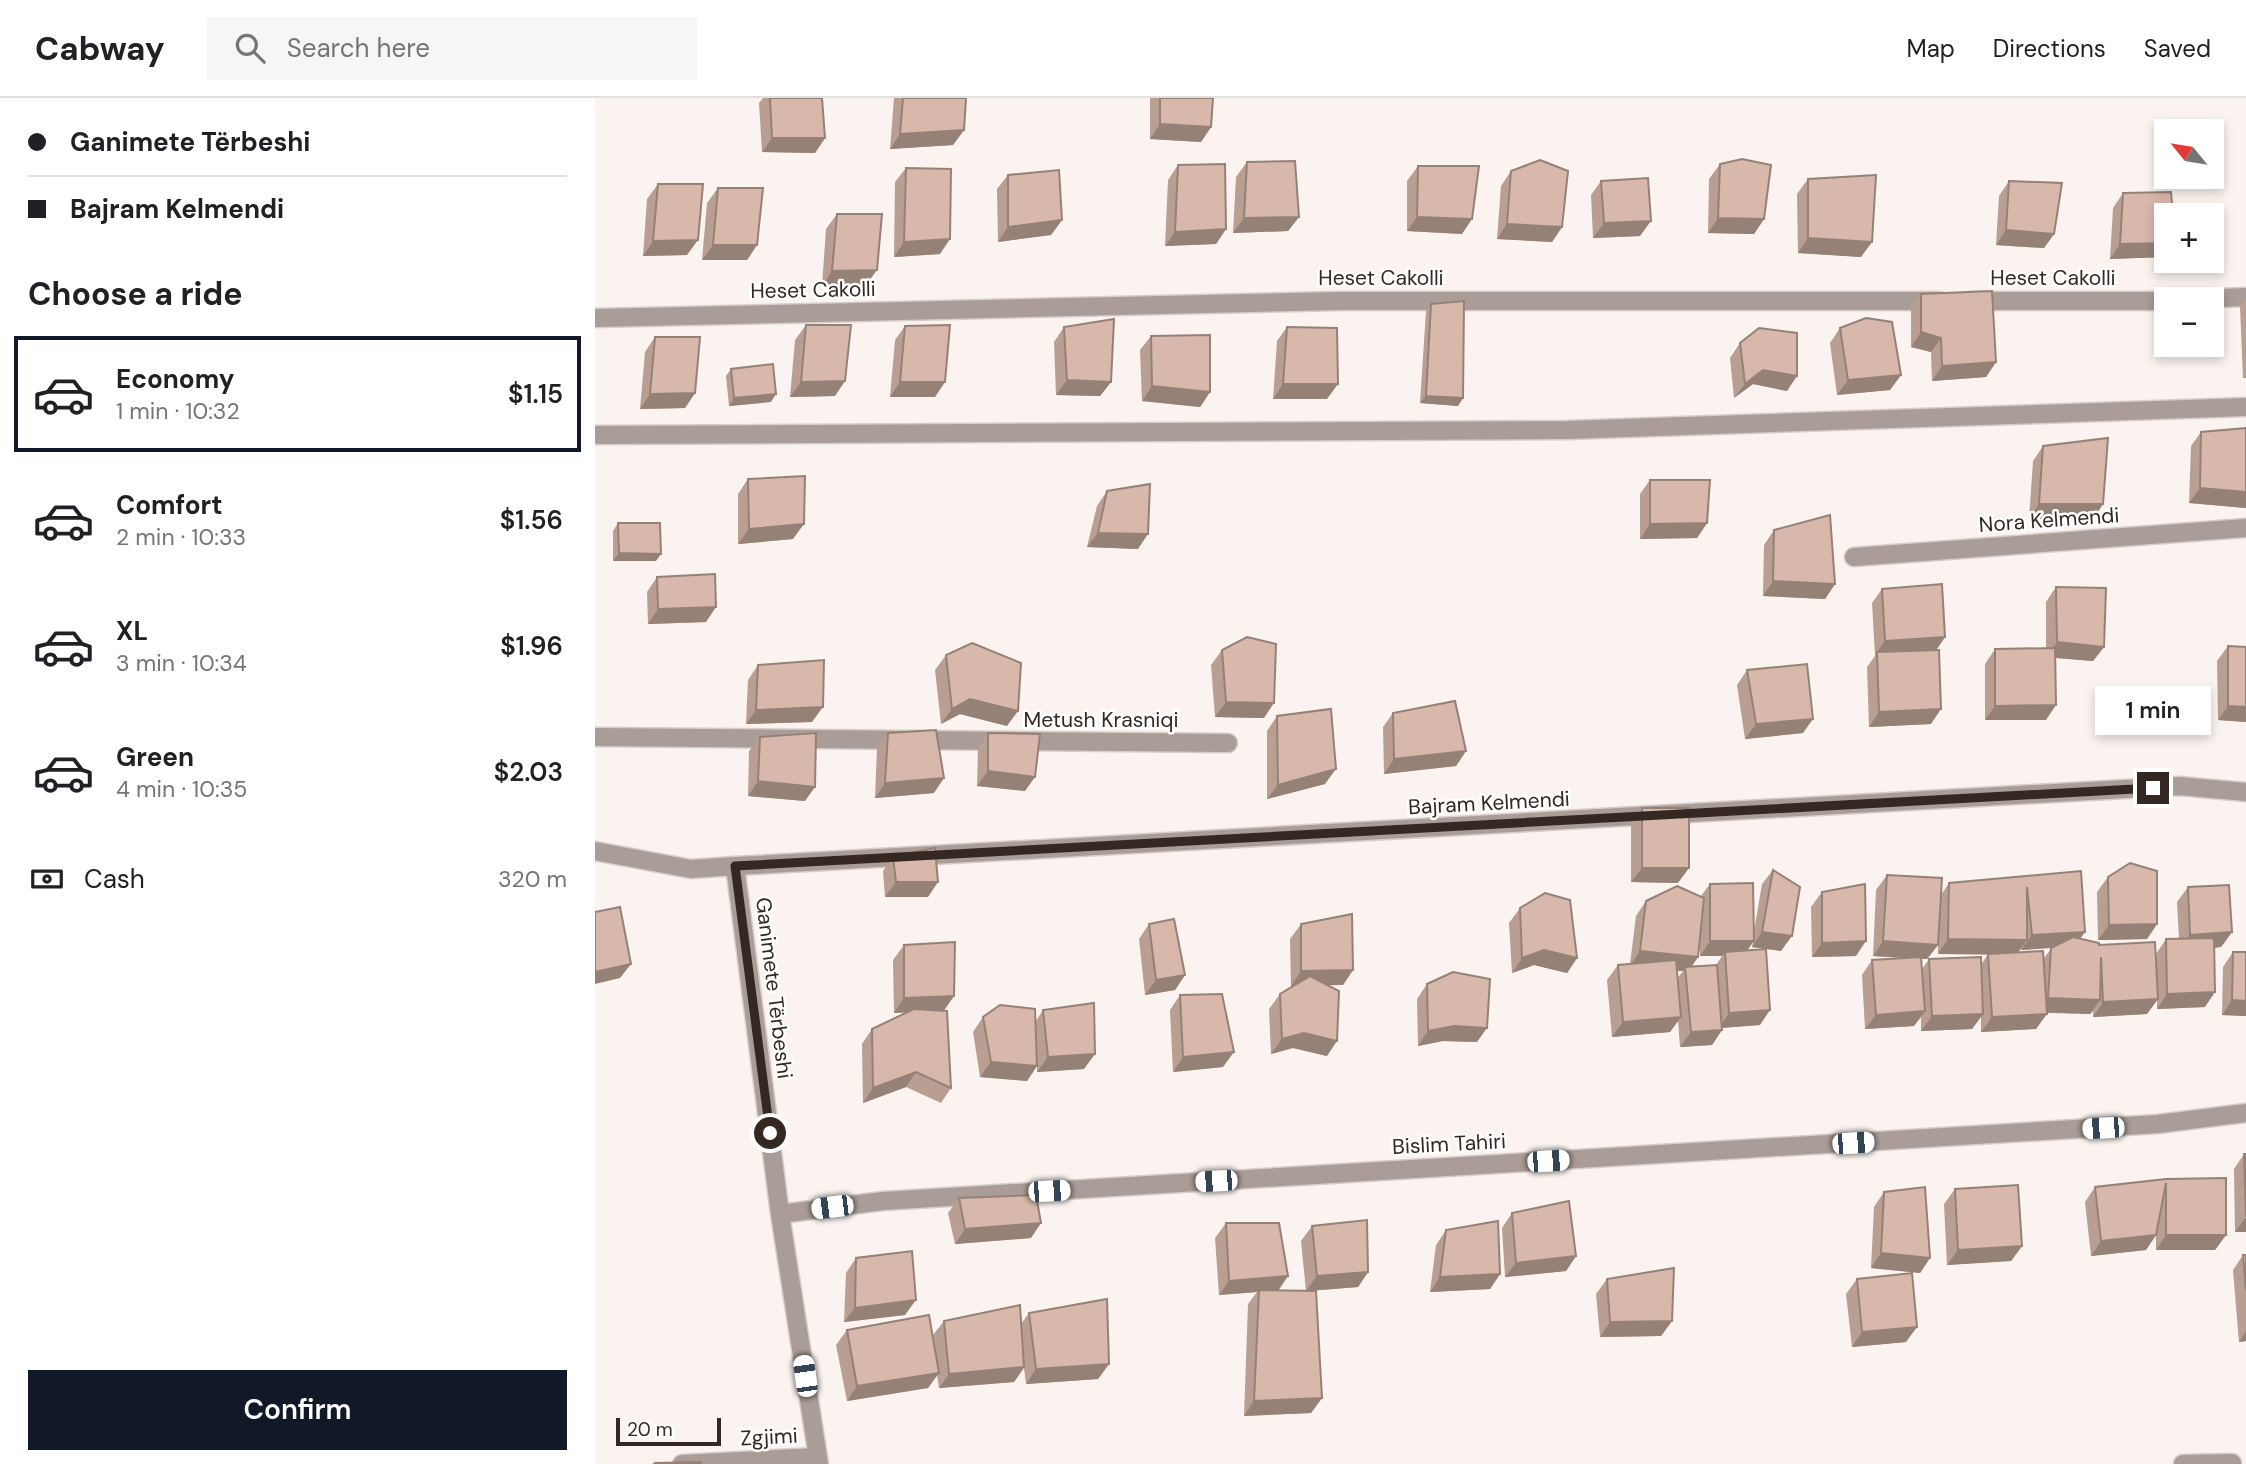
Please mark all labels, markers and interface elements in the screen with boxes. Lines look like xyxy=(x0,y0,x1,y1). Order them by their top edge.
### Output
search box xyxy=(207,17,697,80)
text: Cabway xyxy=(35,27,165,70)
icon: search xyxy=(231,29,269,67)
text: Search here xyxy=(287,31,430,65)
text: Map xyxy=(1907,33,1955,64)
text: Directions xyxy=(1993,33,2106,64)
text: Saved xyxy=(2144,33,2211,64)
north arrow xyxy=(2154,119,2224,189)
map controls xyxy=(2154,119,2224,357)
text: Ganimete Tërbeshi xyxy=(70,125,310,159)
text: Bajram Kelmendi xyxy=(70,192,284,226)
button: + xyxy=(2154,203,2224,273)
street label: Heset Cakolli xyxy=(1318,264,1444,292)
street label: Heset Cakolli xyxy=(1990,264,2116,292)
text: Choose a ride xyxy=(28,273,243,315)
street label: Heset Cakolli xyxy=(750,275,876,305)
button: − xyxy=(2154,287,2224,357)
text: Economy xyxy=(116,362,234,396)
icon: car xyxy=(32,363,95,426)
text: $1.15 xyxy=(508,377,563,411)
text: 1 min · 10:32 xyxy=(116,396,240,426)
text: Comfort xyxy=(116,488,222,522)
icon: car xyxy=(32,489,95,552)
street label: Nora Kelmendi xyxy=(1978,501,2120,539)
text: $1.56 xyxy=(500,503,563,537)
text: 2 min · 10:33 xyxy=(116,522,246,552)
text: XL xyxy=(116,614,148,648)
icon: car xyxy=(32,615,95,678)
text: $1.96 xyxy=(500,629,563,663)
text: 3 min · 10:34 xyxy=(116,648,247,678)
callout: 1 min xyxy=(2095,686,2211,736)
text: 1 min xyxy=(2126,695,2180,725)
street label: Metush Krasniqi xyxy=(1023,706,1179,734)
text: Green xyxy=(116,740,194,774)
icon: car xyxy=(32,741,95,804)
text: $2.03 xyxy=(494,755,563,789)
route end xyxy=(2137,772,2169,804)
text: 4 min · 10:35 xyxy=(116,774,247,804)
street label: Bajram Kelmendi xyxy=(1407,785,1571,821)
icon: cash xyxy=(28,860,66,898)
text: Cash xyxy=(84,862,145,896)
text: 320 m xyxy=(498,864,567,894)
street label: Ganimete Tërbeshi xyxy=(749,896,799,1080)
car xyxy=(2082,1116,2125,1140)
route start xyxy=(754,1117,786,1149)
street label: Bislim Tahiri xyxy=(1391,1127,1507,1161)
car xyxy=(1832,1131,1875,1155)
car xyxy=(1527,1149,1570,1173)
car xyxy=(1195,1169,1238,1193)
car xyxy=(1028,1179,1071,1203)
car xyxy=(810,1194,855,1220)
car xyxy=(792,1354,819,1398)
button: Confirm xyxy=(28,1370,567,1450)
scale bar xyxy=(616,1415,721,1447)
text: 20 m xyxy=(627,1417,673,1442)
street label: Zgjimi xyxy=(740,1422,798,1452)

